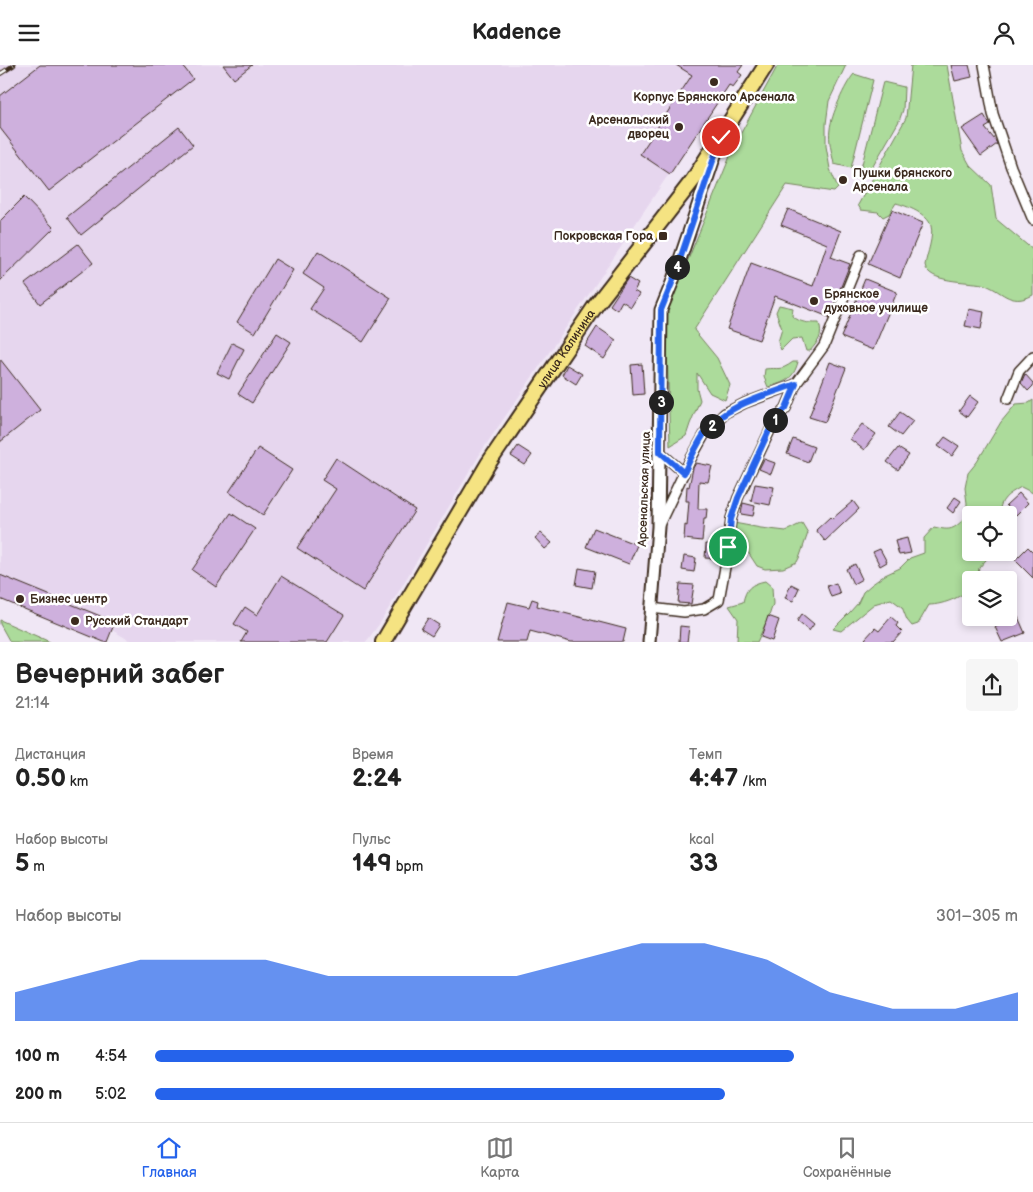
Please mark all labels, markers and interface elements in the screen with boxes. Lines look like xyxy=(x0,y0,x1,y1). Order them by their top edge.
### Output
icon: menu xyxy=(15,19,43,47)
text: Kadence xyxy=(472,19,561,46)
icon: person xyxy=(990,19,1018,47)
marker: Корпус Брянского Арсенала xyxy=(708,76,720,88)
place label: Корпус Брянского Арсенала xyxy=(633,90,796,105)
place label: Арсенальский дворец xyxy=(588,113,670,142)
pin xyxy=(700,116,742,158)
marker: Арсенальский дворец xyxy=(673,121,685,133)
icon: check xyxy=(707,123,735,151)
place label: Пушки брянского Арсенала xyxy=(852,166,952,195)
marker: Пушки брянского Арсенала xyxy=(837,174,849,186)
place label: Покровская Гора xyxy=(554,229,654,244)
marker: Покровская Гора xyxy=(657,230,669,242)
pin: 4 xyxy=(664,255,690,279)
text: 4 xyxy=(673,259,682,276)
place label: Брянское духовное училище xyxy=(823,287,928,316)
marker: Брянское духовное училище xyxy=(808,295,820,307)
street label: улица Калинина xyxy=(535,307,599,391)
pin: 3 xyxy=(648,389,674,415)
text: 3 xyxy=(657,394,666,411)
pin: 1 xyxy=(762,407,788,433)
text: 1 xyxy=(773,412,778,429)
pin: 2 xyxy=(700,413,724,439)
text: 2 xyxy=(708,418,717,435)
street label: Арсенальская улица xyxy=(635,431,654,548)
map controls xyxy=(962,506,1017,626)
button: locate xyxy=(962,506,1017,561)
pin xyxy=(707,526,749,568)
icon: arrive xyxy=(714,533,742,561)
button: layers xyxy=(962,571,1017,626)
place label: Бизнес центр xyxy=(30,592,108,607)
marker: Бизнес центр xyxy=(14,593,26,605)
place label: Русский Стандарт xyxy=(85,614,189,629)
marker: Русский Стандарт xyxy=(69,615,81,627)
text: Вечерний забег xyxy=(15,658,224,691)
button: share xyxy=(966,659,1018,711)
text: 21:14 xyxy=(15,694,50,713)
text: Дистанция xyxy=(15,746,86,763)
text: Время xyxy=(352,746,394,763)
text: Темп xyxy=(689,746,722,763)
text: 0.50 xyxy=(15,763,66,794)
text: 2:24 xyxy=(352,763,402,794)
text: 4:47 xyxy=(689,763,738,794)
text: km xyxy=(66,773,88,790)
text: /km xyxy=(738,773,767,790)
text: Набор высоты xyxy=(15,831,108,848)
text: Пульс xyxy=(352,831,391,848)
text: kcal xyxy=(689,831,714,848)
text: 5 xyxy=(15,848,29,879)
text: 149 xyxy=(352,848,392,879)
text: 33 xyxy=(689,848,718,879)
text: m xyxy=(29,858,45,875)
text: bpm xyxy=(392,858,423,875)
text: Набор высоты xyxy=(15,907,122,926)
text: 301–305 m xyxy=(936,907,1018,926)
text: 100 m xyxy=(15,1047,60,1066)
text: 4:54 xyxy=(95,1047,127,1066)
text: 200 m xyxy=(15,1085,62,1104)
text: 5:02 xyxy=(95,1085,126,1104)
tab: Главная xyxy=(142,1134,197,1181)
tab: Карта xyxy=(480,1134,520,1181)
tab: Сохранённые xyxy=(803,1134,891,1181)

